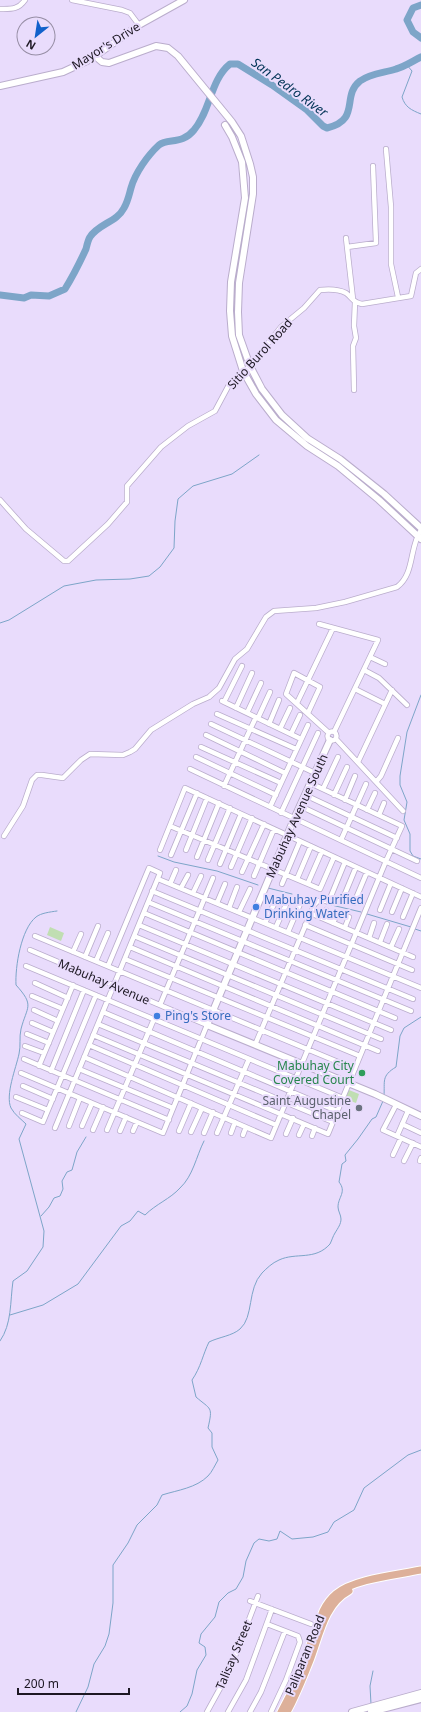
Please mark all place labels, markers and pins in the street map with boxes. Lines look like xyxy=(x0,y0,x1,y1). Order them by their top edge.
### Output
place label: Mabuhay Purified Drinking Water xyxy=(264,891,364,922)
marker: Mabuhay Purified Drinking Water xyxy=(251,902,261,912)
place label: Ping's Store xyxy=(165,1007,231,1024)
marker: Ping's Store xyxy=(152,1011,162,1021)
place label: Mabuhay City Covered Court xyxy=(273,1057,355,1088)
marker: Mabuhay City Covered Court xyxy=(357,1068,367,1078)
place label: Saint Augustine Chapel xyxy=(262,1092,351,1123)
marker: Saint Augustine Chapel xyxy=(354,1103,364,1113)

